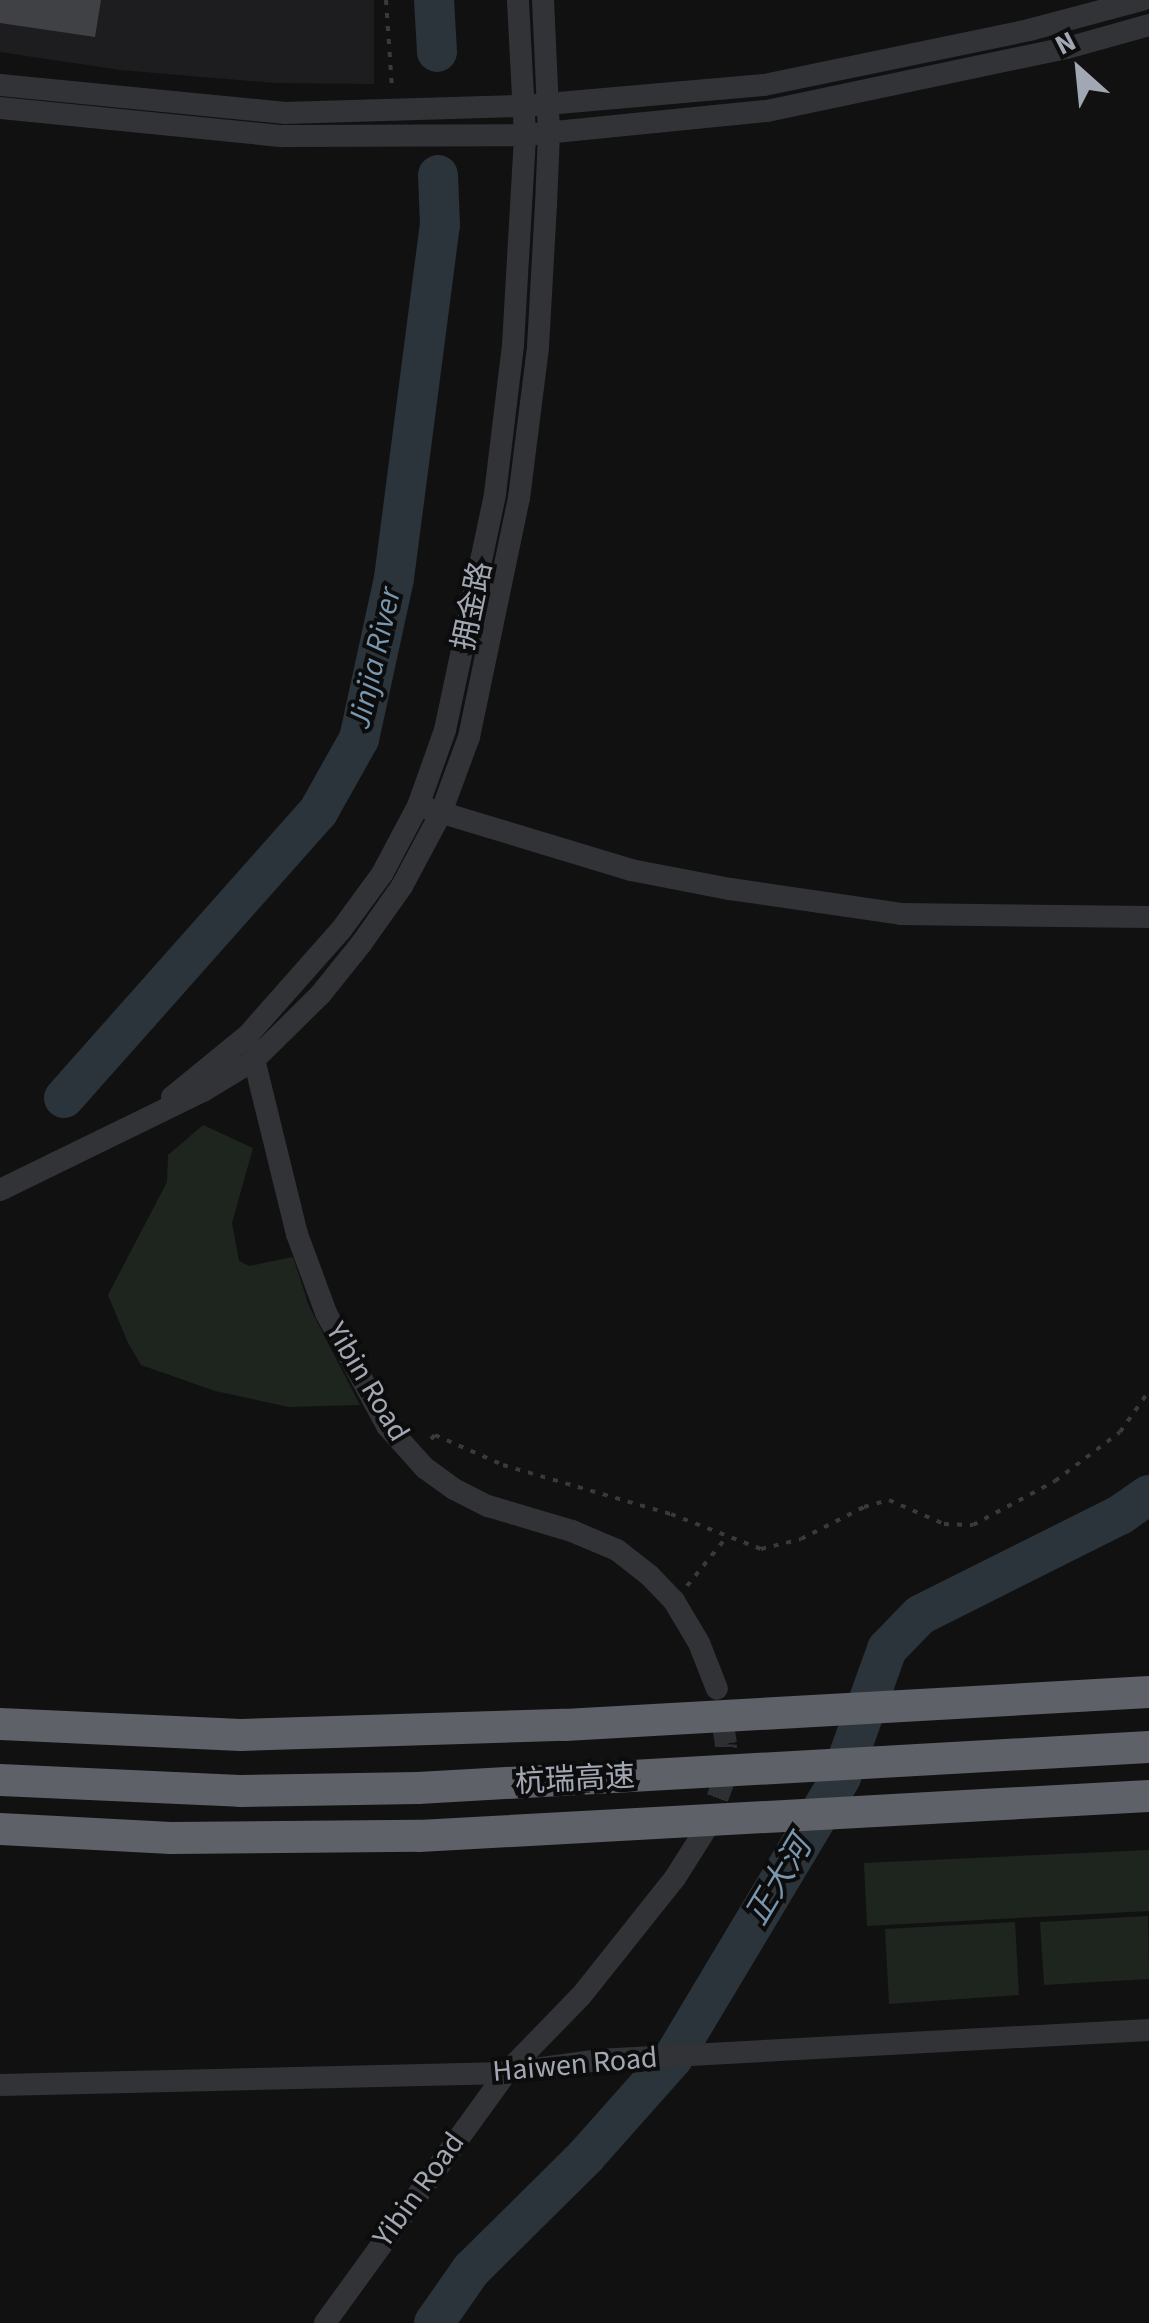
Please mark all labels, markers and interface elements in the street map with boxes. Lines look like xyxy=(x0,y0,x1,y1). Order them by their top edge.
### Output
north arrow xyxy=(1029,20,1129,120)
text: N xyxy=(1048,21,1083,65)
street label: 拥金路 xyxy=(446,558,500,654)
water label: Jinjia River xyxy=(340,584,410,732)
street label: Yibin Road xyxy=(317,1316,417,1448)
street label: 杭瑞高速 xyxy=(514,1759,636,1801)
water label: 正大河 xyxy=(738,1830,820,1932)
street label: Haiwen Road xyxy=(491,2040,659,2090)
street label: Yibin Road xyxy=(366,2126,472,2254)

